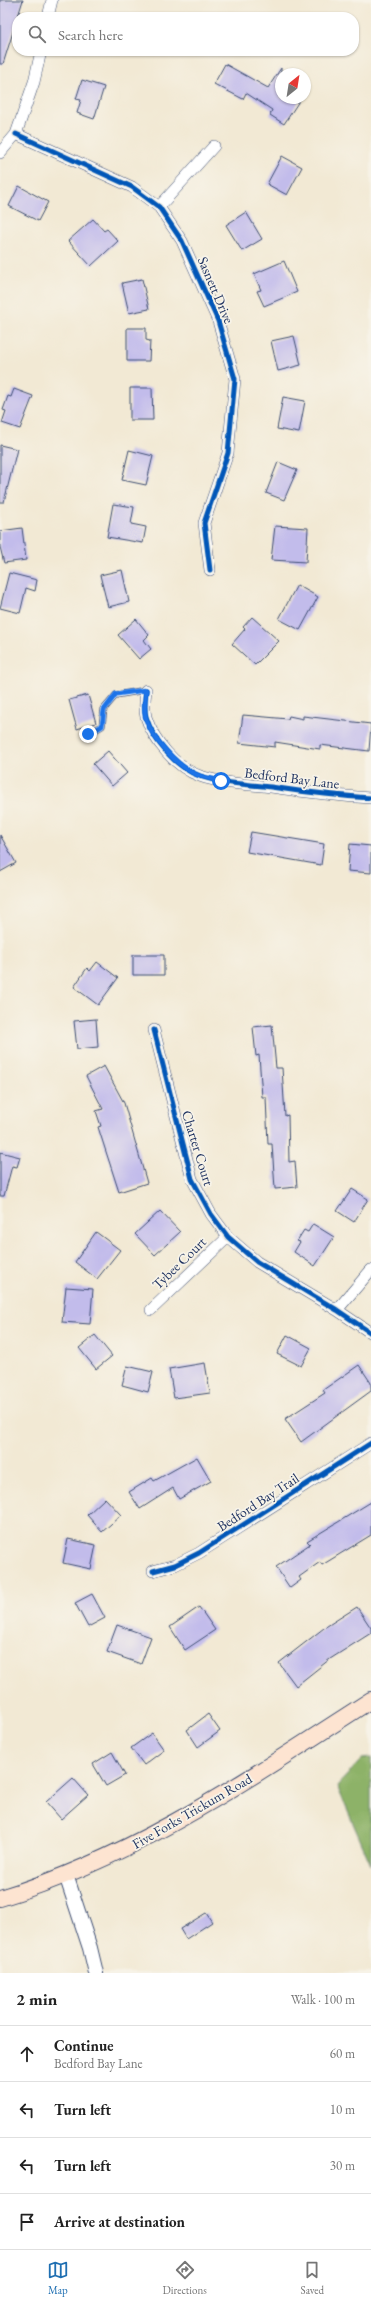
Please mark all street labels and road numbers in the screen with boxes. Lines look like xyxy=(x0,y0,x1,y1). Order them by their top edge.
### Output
street label: Sasnett Drive xyxy=(194,254,238,327)
street label: Bedford Bay Lane xyxy=(244,763,341,793)
street label: Charter Court xyxy=(178,1108,218,1189)
street label: Tybee Court xyxy=(148,1232,210,1293)
street label: Bedford Bay Trail xyxy=(214,1469,303,1535)
street label: Five Forks Trickum Road xyxy=(129,1769,256,1853)

